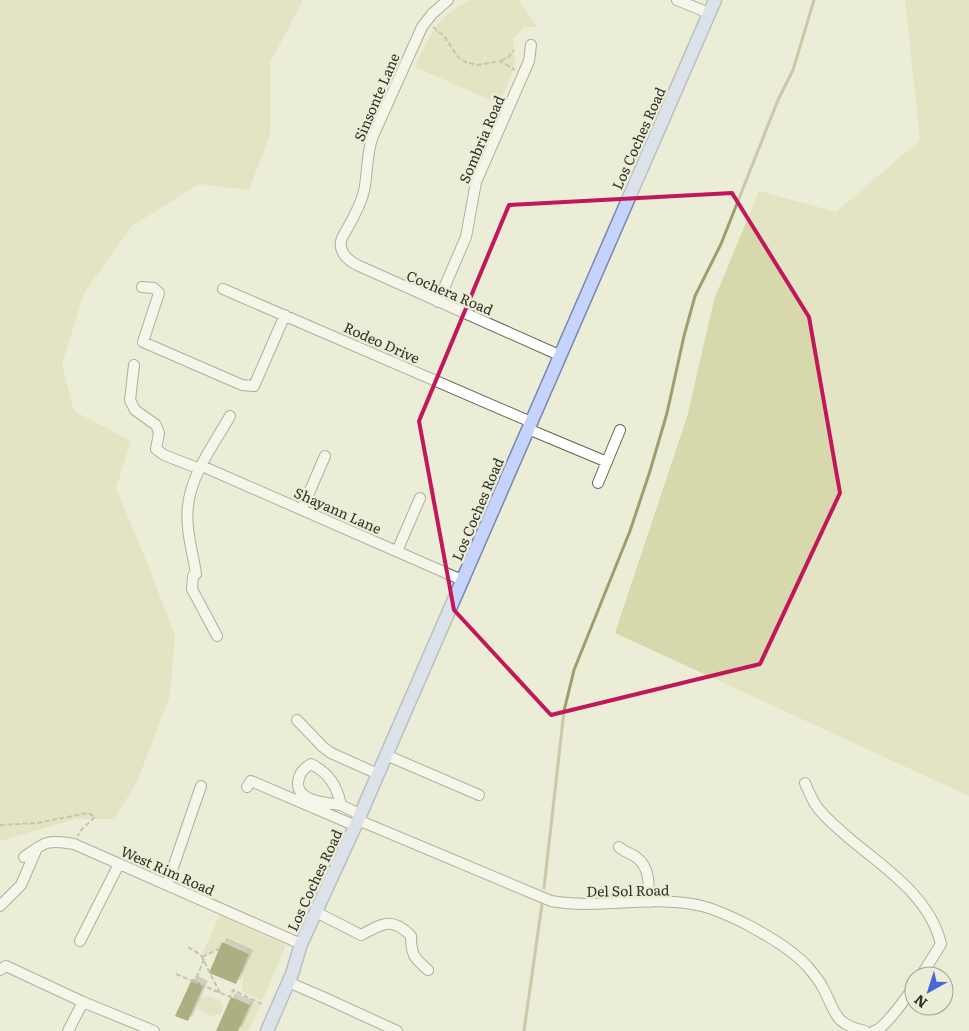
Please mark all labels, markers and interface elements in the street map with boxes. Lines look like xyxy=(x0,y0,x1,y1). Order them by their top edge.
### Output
street label: Sinsonte Lane xyxy=(348,50,404,144)
street label: Los Coches Road xyxy=(606,83,670,192)
street label: Sombria Road xyxy=(454,92,509,186)
street label: Cochera Road xyxy=(404,265,497,319)
street label: Rodeo Drive xyxy=(341,316,423,368)
street label: Los Coches Road xyxy=(446,454,508,564)
street label: Shayann Lane xyxy=(291,482,385,538)
street label: Los Coches Road xyxy=(282,825,347,934)
street label: West Rim Road xyxy=(118,840,219,900)
street label: Del Sol Road xyxy=(586,879,670,901)
north arrow xyxy=(904,966,954,1016)
text: N xyxy=(909,990,931,1013)

